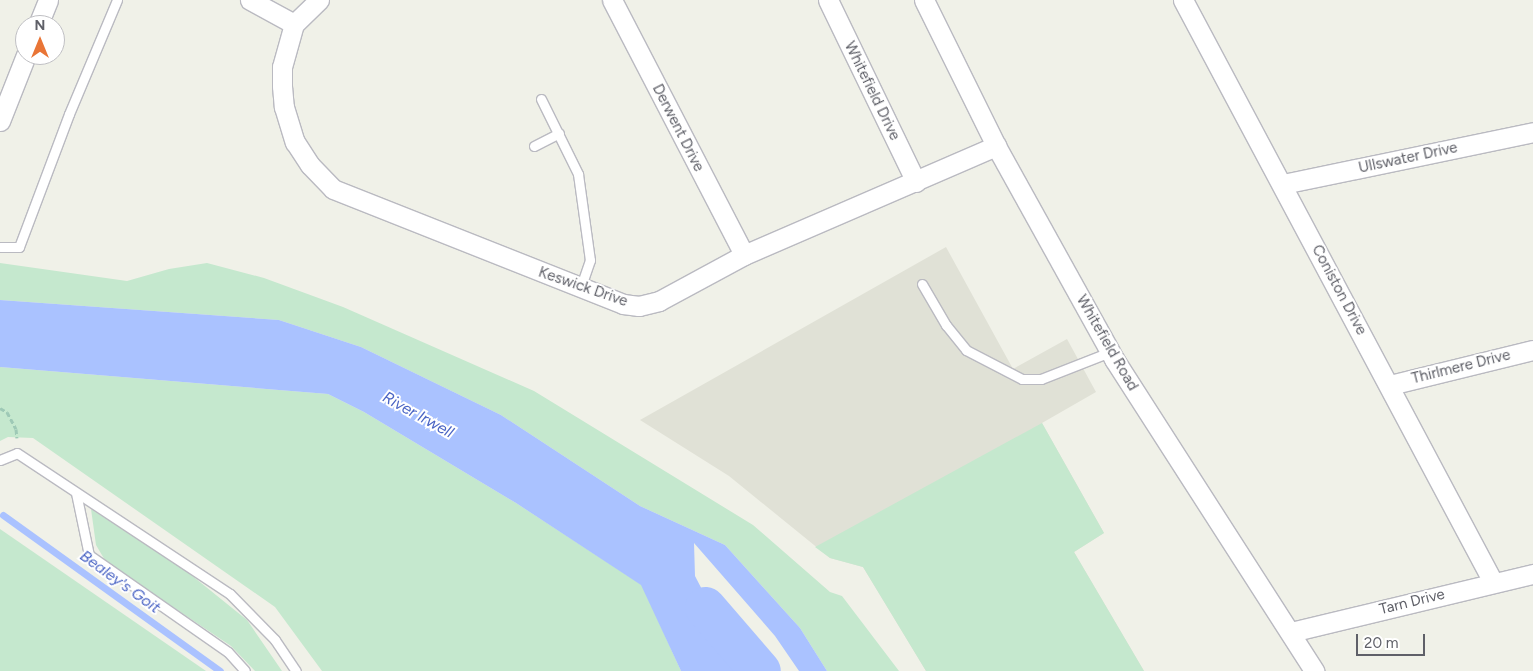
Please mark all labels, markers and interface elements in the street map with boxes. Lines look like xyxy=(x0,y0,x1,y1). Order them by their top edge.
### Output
north arrow xyxy=(15,15,65,65)
text: N xyxy=(35,17,45,34)
street label: Whitefield Drive xyxy=(840,39,904,143)
street label: Derwent Drive xyxy=(648,81,708,175)
street label: Ullswater Drive xyxy=(1357,139,1459,177)
street label: Coniston Drive xyxy=(1308,242,1370,338)
street label: Keswick Drive xyxy=(536,263,630,311)
street label: Whitefield Road xyxy=(1072,292,1142,394)
street label: Thirlmere Drive xyxy=(1410,346,1512,388)
water label: River Irwell xyxy=(379,388,457,442)
water label: Bealey's Goit xyxy=(76,546,164,618)
street label: Tarn Drive xyxy=(1377,585,1447,619)
scale bar xyxy=(1358,624,1427,656)
text: 20 m xyxy=(1364,634,1398,652)

